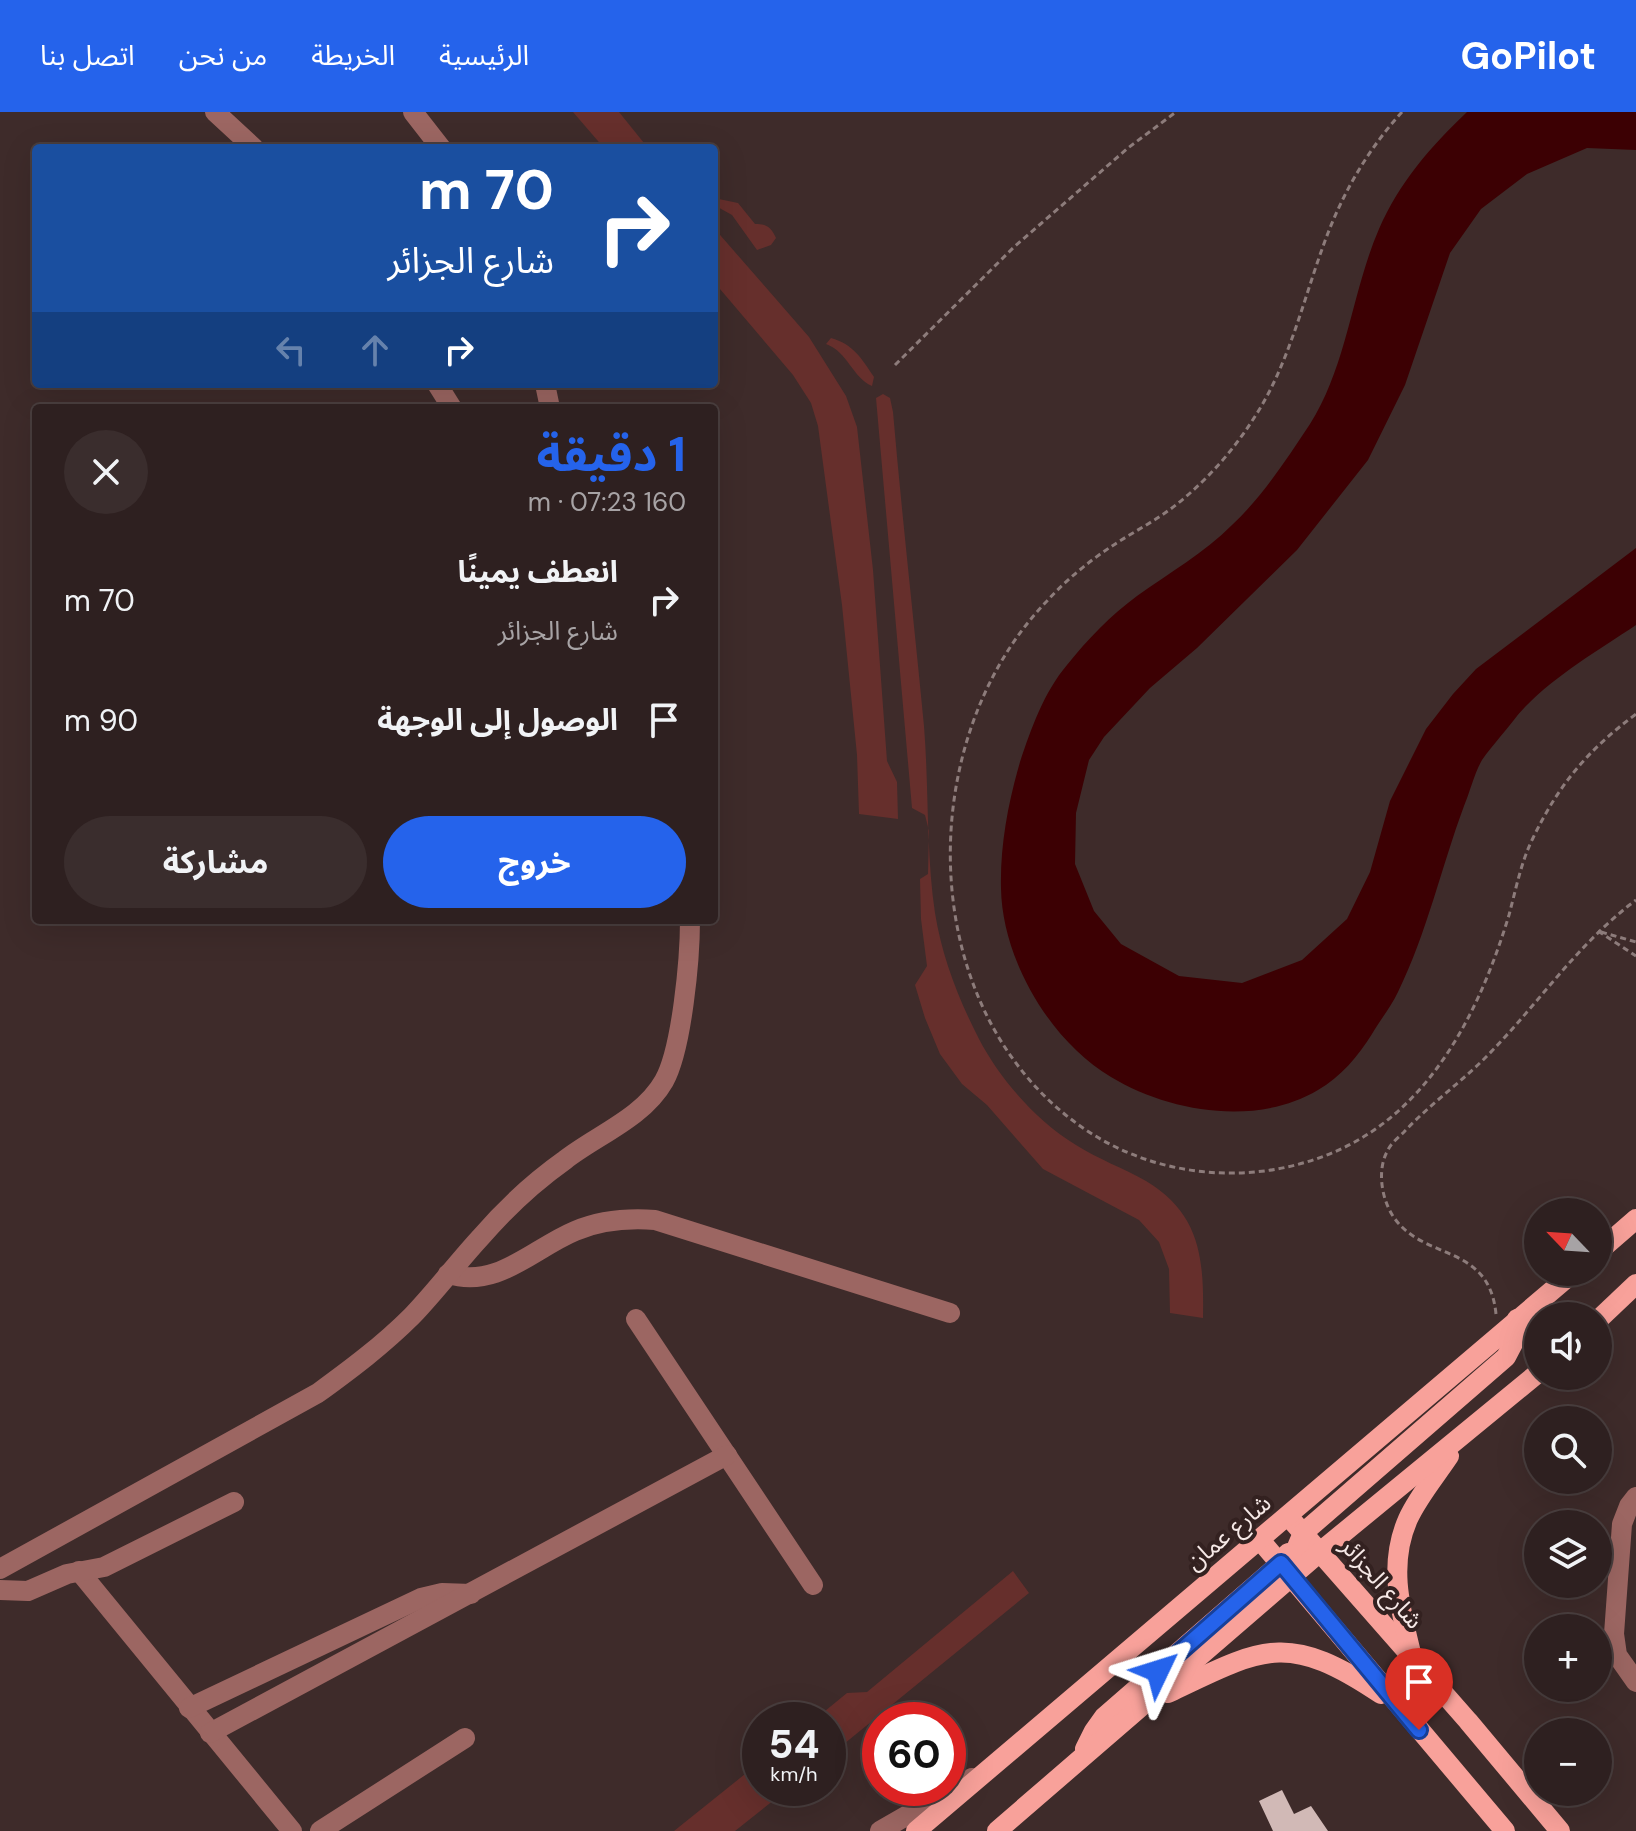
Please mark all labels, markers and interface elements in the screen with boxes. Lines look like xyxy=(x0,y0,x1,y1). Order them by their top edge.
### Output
text: GoPilot xyxy=(1460,31,1596,81)
text: اتصل بنا xyxy=(40,37,135,74)
text: من نحن xyxy=(179,37,267,74)
text: الخريطة xyxy=(311,37,395,74)
text: الرئيسية xyxy=(439,37,529,74)
text: 70 m xyxy=(419,153,554,226)
icon: right xyxy=(582,176,686,280)
text: شارع الجزائر xyxy=(388,237,554,284)
icon: left xyxy=(269,328,313,372)
icon: ahead xyxy=(353,328,397,372)
icon: right xyxy=(437,328,481,372)
text: 1 دقيقة xyxy=(536,423,686,486)
button: close xyxy=(64,430,148,514)
text: 160 m · 07:23 xyxy=(528,485,686,519)
text: انعطف يمينًا xyxy=(458,552,618,591)
icon: right xyxy=(642,578,686,622)
text: 70 m xyxy=(64,581,135,620)
text: شارع الجزائر xyxy=(498,614,618,648)
icon: arrive xyxy=(642,698,686,742)
text: الوصول إلى الوجهة xyxy=(377,700,618,739)
text: 90 m xyxy=(64,701,138,740)
button: مشاركة xyxy=(64,816,367,908)
button: خروج xyxy=(383,816,686,908)
north arrow xyxy=(1524,1198,1612,1286)
map controls xyxy=(1524,1198,1612,1806)
button: sound xyxy=(1524,1302,1612,1390)
button: search xyxy=(1524,1406,1612,1494)
street label: شارع عمان xyxy=(1179,1487,1279,1578)
button: layers xyxy=(1524,1510,1612,1598)
street label: شارع الجزائر xyxy=(1332,1530,1430,1636)
button: + xyxy=(1524,1614,1612,1702)
position arrow xyxy=(1116,1629,1200,1713)
pin xyxy=(1385,1648,1453,1730)
icon: arrive xyxy=(1397,1660,1441,1704)
speed limit sign: 60 xyxy=(862,1702,966,1806)
text: 54 xyxy=(769,1718,819,1770)
button: − xyxy=(1524,1718,1612,1806)
text: km/h xyxy=(770,1761,818,1787)

